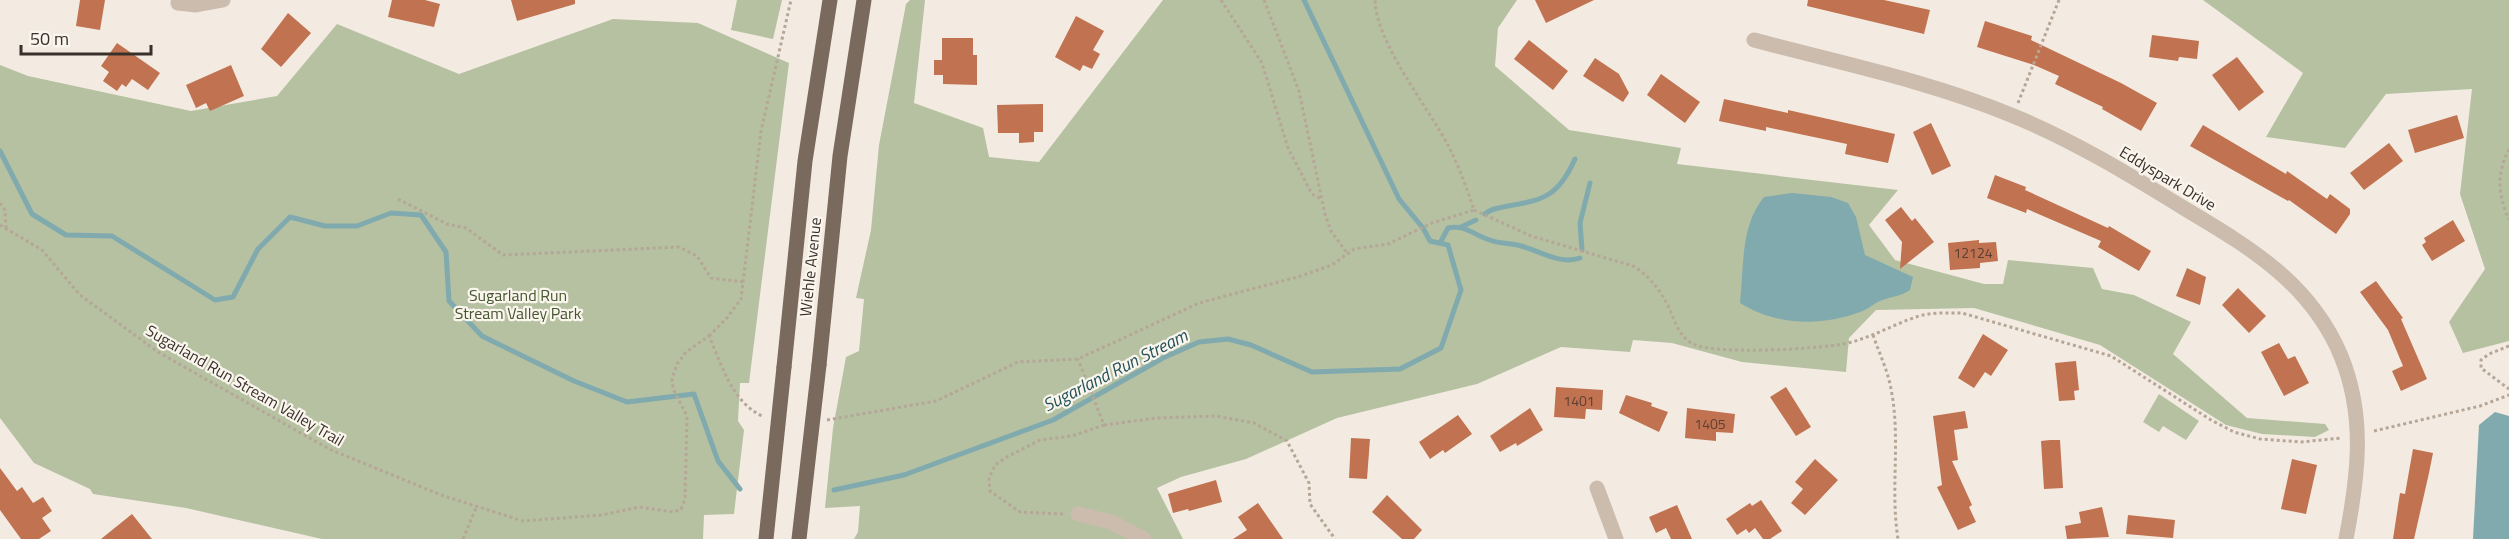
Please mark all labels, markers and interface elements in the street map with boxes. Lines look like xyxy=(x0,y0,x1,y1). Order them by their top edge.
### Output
scale bar xyxy=(21,18,152,56)
text: 50 m xyxy=(30,25,69,52)
street label: Eddyspark Drive xyxy=(2115,140,2221,216)
street label: Wiehle Avenue xyxy=(793,216,827,318)
house number: 12124 xyxy=(1953,242,1993,263)
park label: Sugarland Run Stream Valley Park xyxy=(455,283,582,325)
street label: Sugarland Run Stream Valley Trail xyxy=(141,318,349,452)
water label: Sugarland Run Stream xyxy=(1038,321,1193,418)
house number: 1401 xyxy=(1563,390,1595,411)
house number: 1405 xyxy=(1694,413,1726,434)

